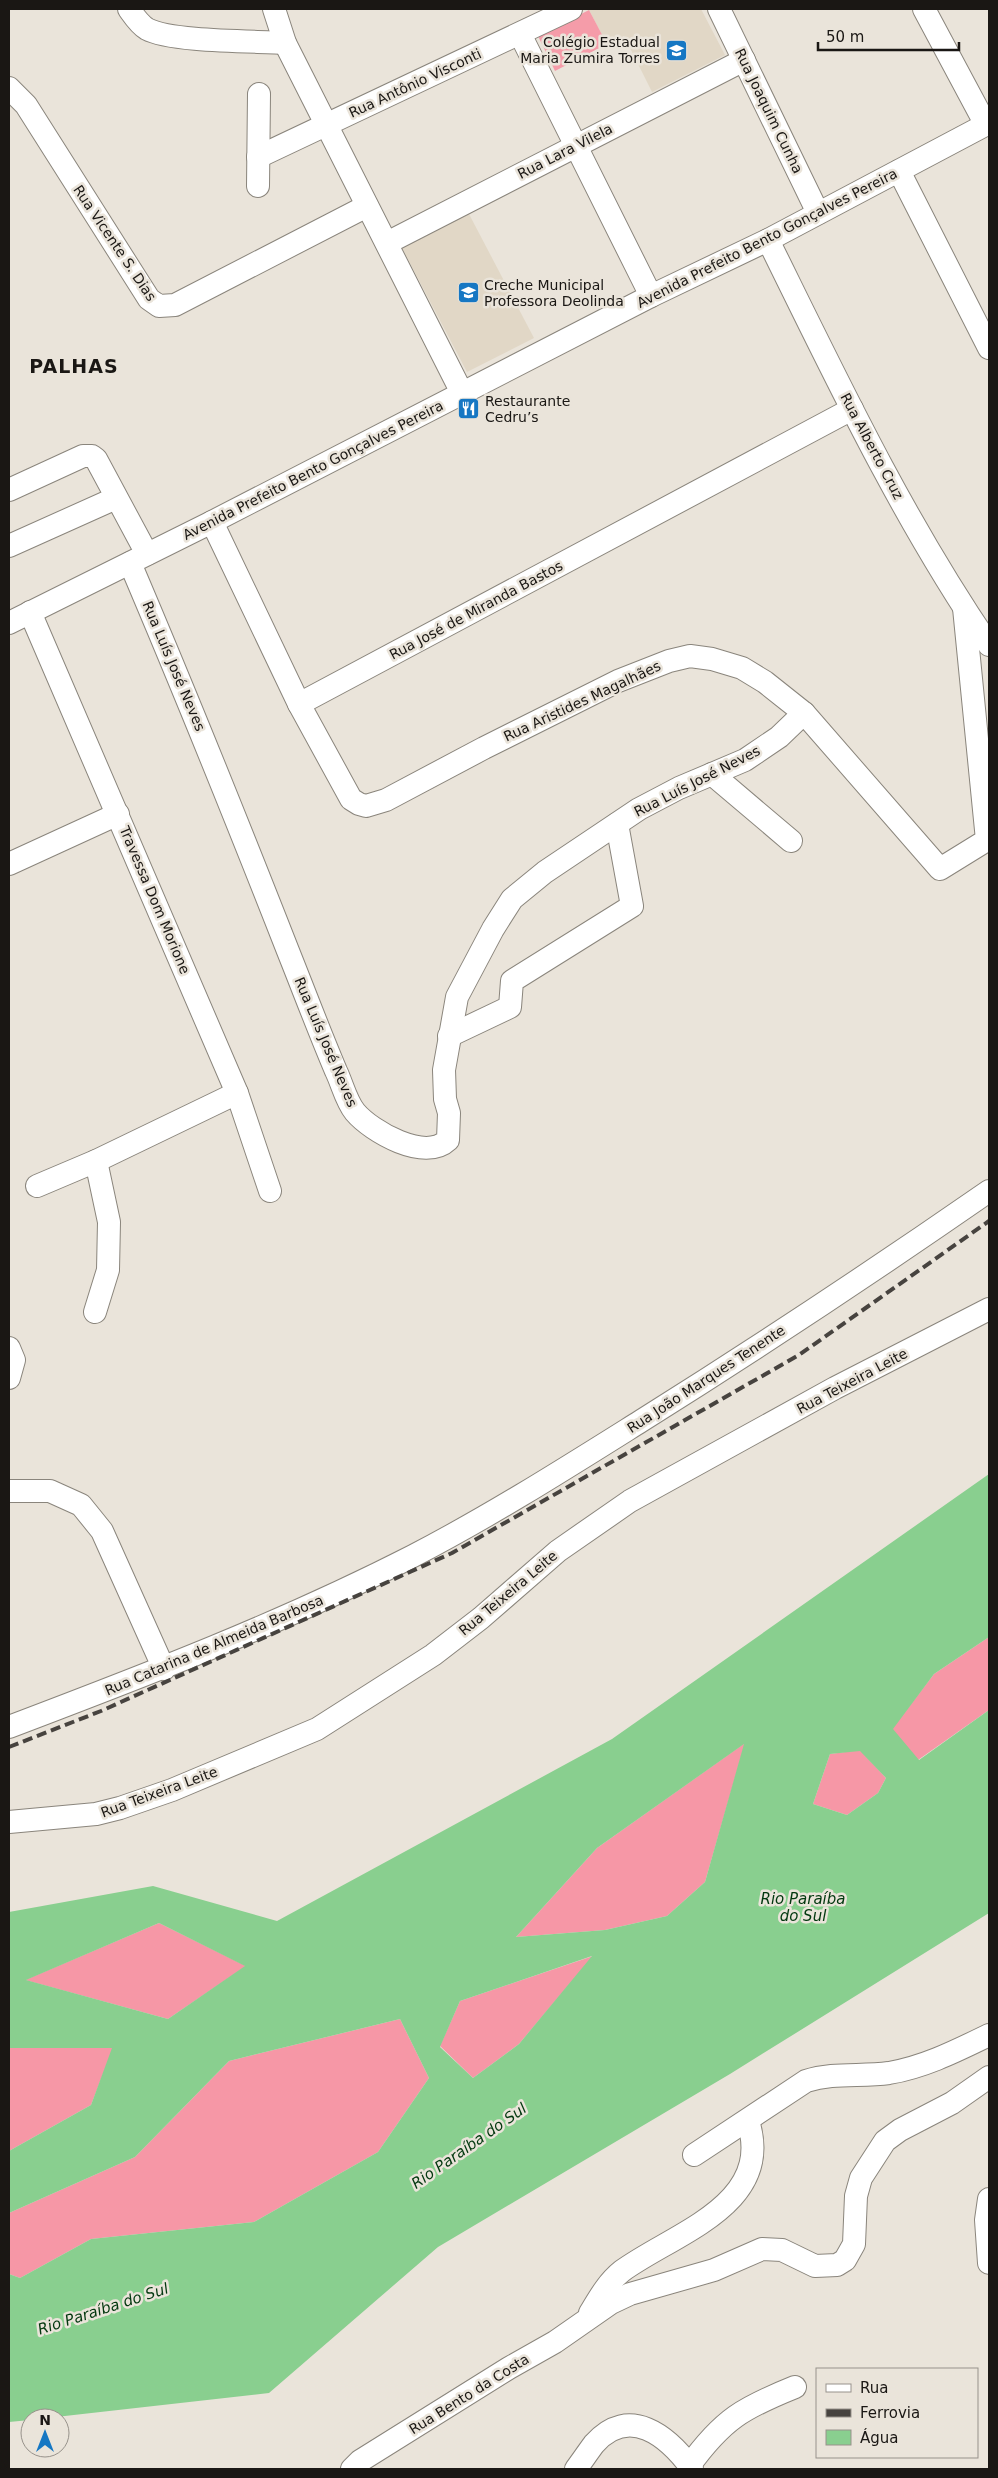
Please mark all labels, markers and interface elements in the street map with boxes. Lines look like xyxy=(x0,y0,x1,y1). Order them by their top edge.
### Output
scale bar xyxy=(818,20,959,52)
text: 50 m xyxy=(826,28,864,46)
place label: Colégio Estadual Maria Zumira Torres xyxy=(520,34,660,66)
school or university icon: Colégio Estadual Maria Zumira Torres xyxy=(664,38,688,62)
street label: Rua Antônio Visconti xyxy=(346,45,484,121)
street label: Rua Joaquim Cunha xyxy=(732,46,806,176)
street label: Rua Lara Vilela xyxy=(515,120,615,182)
street label: Avenida Prefeito Bento Gonçalves Pereira xyxy=(634,165,900,311)
street label: Rua Vicente S. Dias xyxy=(70,182,160,304)
place label: Creche Municipal Professora Deolinda xyxy=(484,277,624,309)
school or university icon: Creche Municipal Professora Deolinda xyxy=(456,281,480,305)
district label: PALHAS xyxy=(29,355,119,377)
street label: Rua Alberto Cruz xyxy=(837,390,907,502)
place label: Restaurante Cedru’s xyxy=(485,393,570,425)
street label: Avenida Prefeito Bento Gonçalves Pereira xyxy=(180,397,446,543)
restaurant icon: Restaurante Cedru’s xyxy=(457,397,481,421)
street label: Rua José de Miranda Bastos xyxy=(387,557,565,663)
street label: Rua Luís José Neves xyxy=(139,599,209,733)
street label: Rua Aristides Magalhães xyxy=(501,658,663,744)
street label: Rua Luís José Neves xyxy=(631,742,763,820)
street label: Travessa Dom Morione xyxy=(116,823,193,976)
street label: Rua Luís José Neves xyxy=(291,975,361,1109)
street label: Rua João Marques Tenente xyxy=(624,1322,788,1436)
street label: Rua Teixeira Leite xyxy=(794,1345,910,1417)
street label: Rua Teixeira Leite xyxy=(456,1547,560,1639)
street label: Rua Catarina de Almeida Barbosa xyxy=(102,1592,326,1698)
street label: Rua Teixeira Leite xyxy=(98,1763,220,1821)
water label: Rio Paraíba do Sul xyxy=(760,1890,846,1925)
water label: Rio Paraíba do Sul xyxy=(408,2099,531,2193)
water label: Rio Paraíba do Sul xyxy=(35,2279,171,2339)
street label: Rua Bento da Costa xyxy=(406,2351,532,2437)
legend xyxy=(816,2368,978,2458)
text: Rua xyxy=(860,2379,888,2397)
text: Ferrovia xyxy=(860,2404,920,2422)
north arrow xyxy=(20,2408,70,2458)
text: N xyxy=(39,2412,51,2428)
text: Água xyxy=(860,2428,898,2447)

